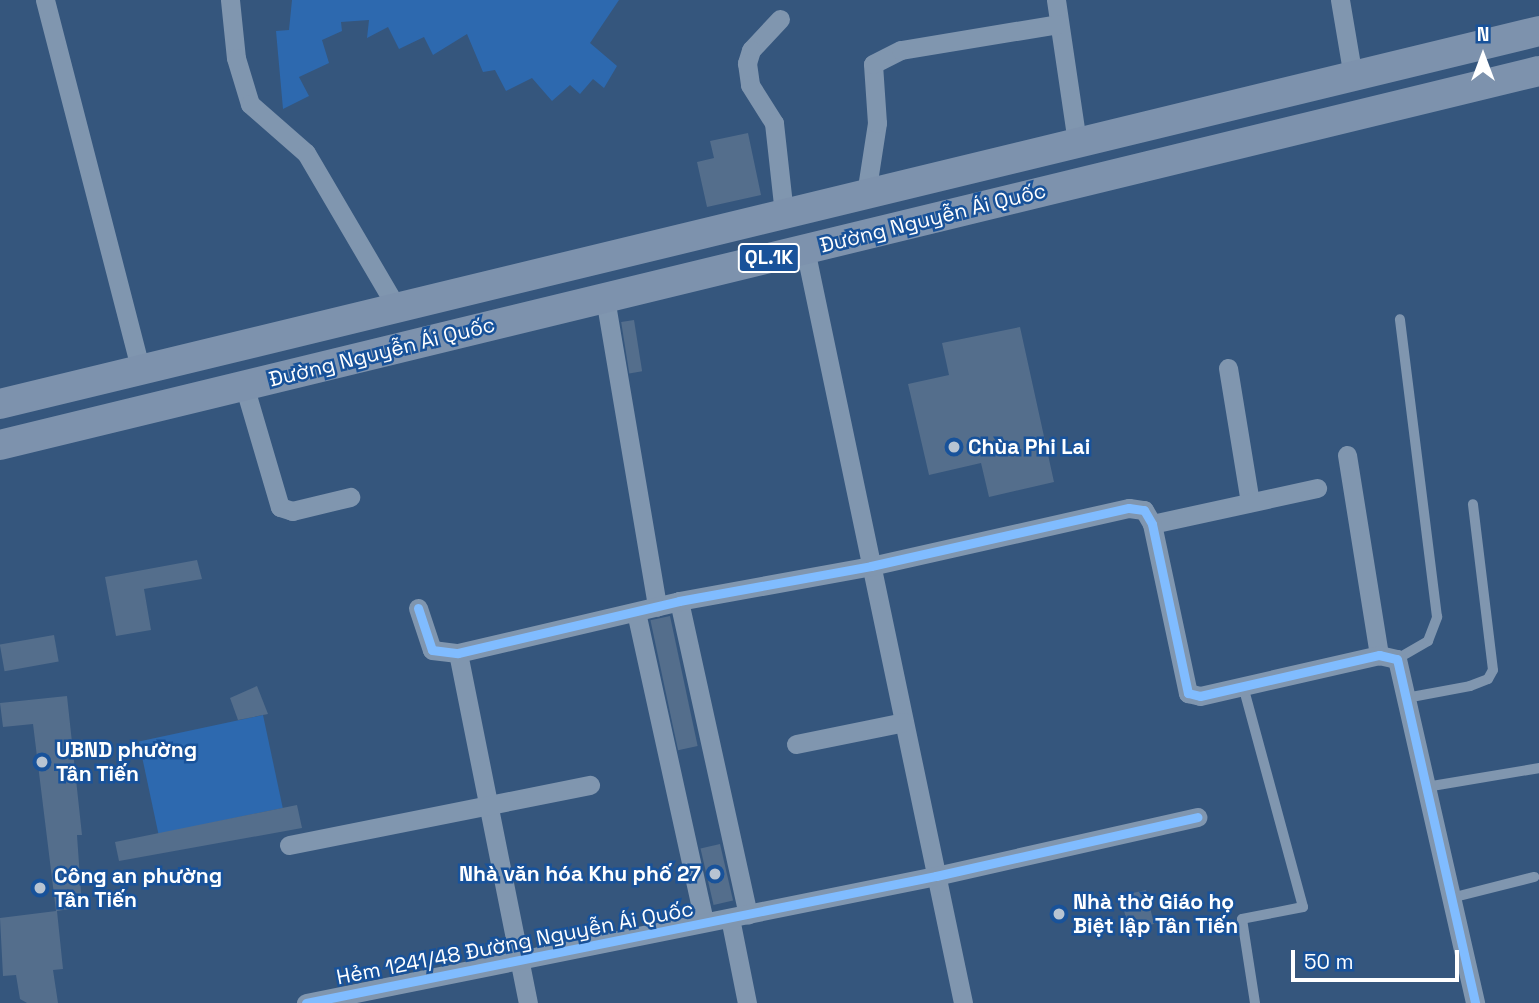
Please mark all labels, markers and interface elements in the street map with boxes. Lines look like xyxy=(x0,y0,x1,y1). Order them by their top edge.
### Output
north arrow xyxy=(1448,21,1518,91)
text: N xyxy=(1477,22,1489,47)
street label: Đường Nguyễn Ái Quốc xyxy=(817,178,1049,258)
road number: QL.1K xyxy=(738,242,800,274)
street label: Đường Nguyễn Ái Quốc xyxy=(266,312,498,392)
place label: Chùa Phi Lai xyxy=(968,434,1090,460)
marker: Chùa Phi Lai xyxy=(946,439,962,455)
place label: UBND phường Tân Tiến xyxy=(56,737,197,787)
marker: UBND phường Tân Tiến xyxy=(34,754,50,770)
place label: Nhà văn hóa Khu phố 27 xyxy=(459,861,701,887)
place label: Công an phường Tân Tiến xyxy=(54,863,222,913)
marker: Nhà văn hóa Khu phố 27 xyxy=(707,866,723,882)
marker: Công an phường Tân Tiến xyxy=(32,880,48,896)
place label: Nhà thờ Giáo họ Biệt lập Tân Tiến xyxy=(1073,889,1239,939)
street label: Hẻm 1241/48 Đường Nguyễn Ái Quốc xyxy=(334,896,696,990)
marker: Nhà thờ Giáo họ Biệt lập Tân Tiến xyxy=(1051,906,1067,922)
scale bar xyxy=(1294,936,1462,980)
text: 50 m xyxy=(1304,948,1354,975)

